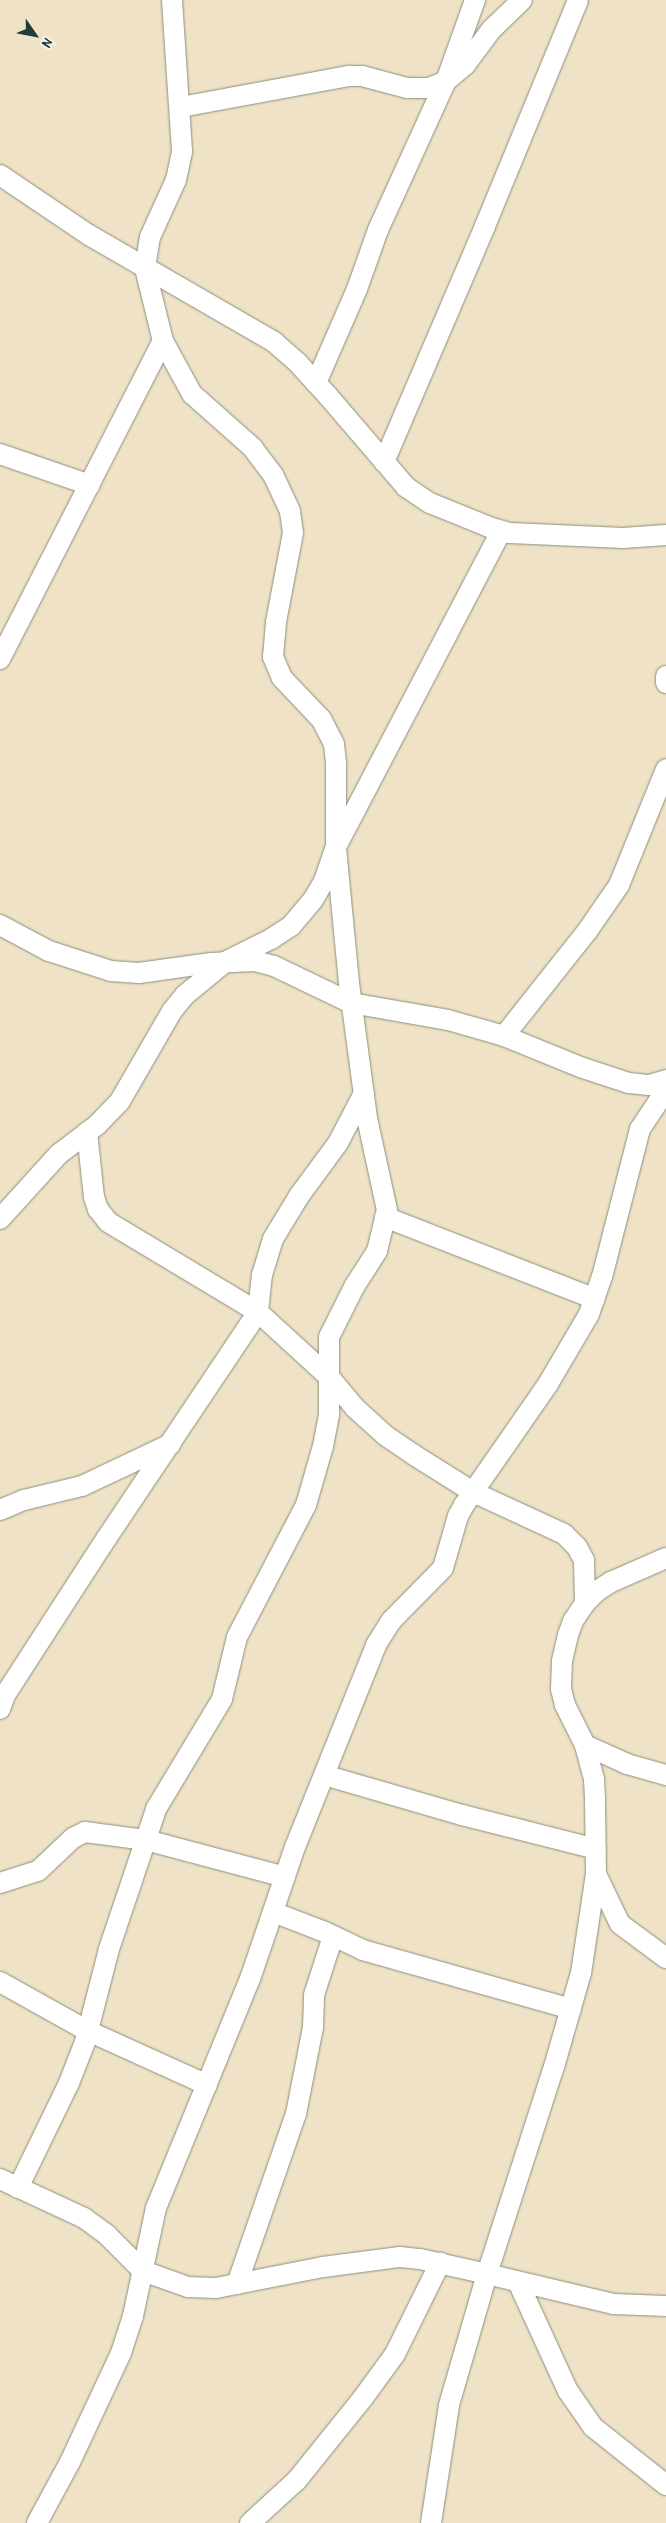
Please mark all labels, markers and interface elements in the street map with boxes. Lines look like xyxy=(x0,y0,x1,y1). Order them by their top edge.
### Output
north arrow xyxy=(10,10,60,60)
text: N xyxy=(38,35,58,52)

